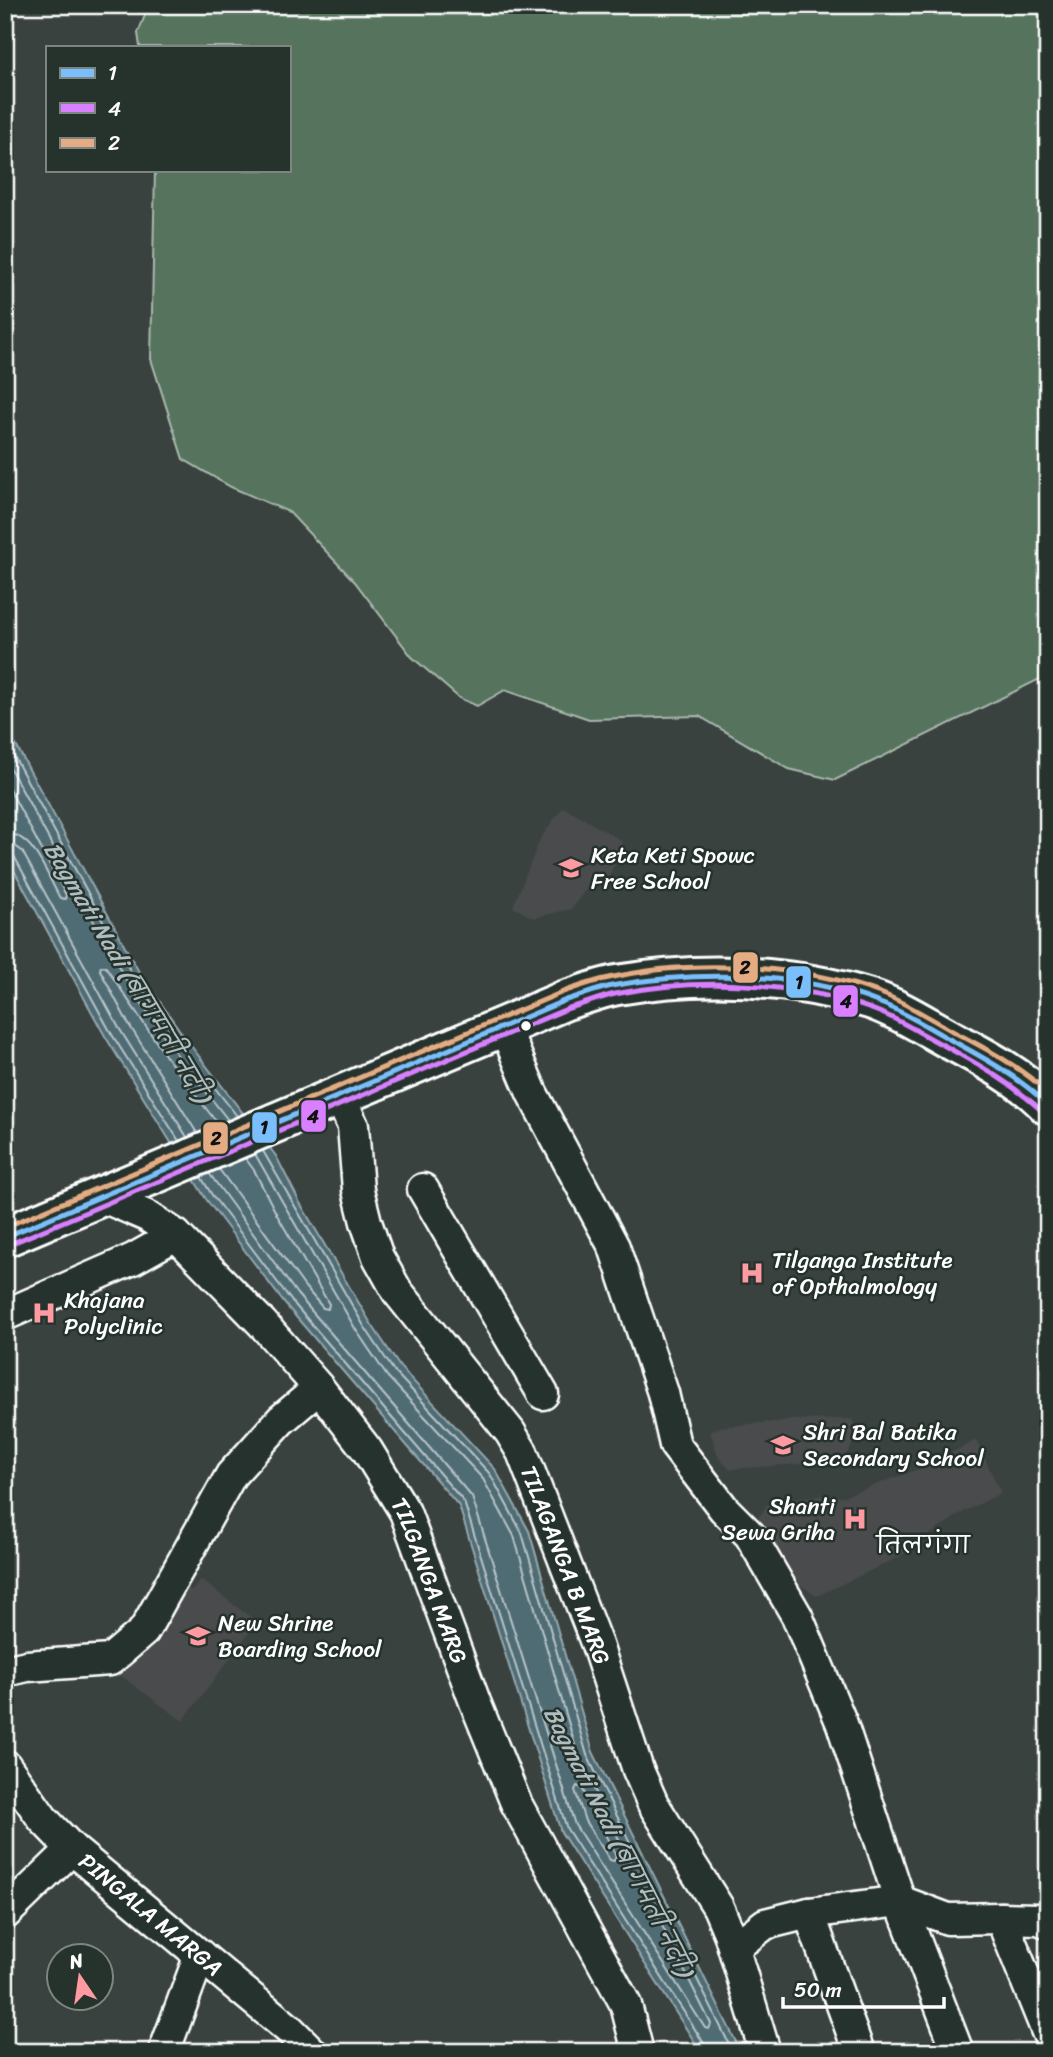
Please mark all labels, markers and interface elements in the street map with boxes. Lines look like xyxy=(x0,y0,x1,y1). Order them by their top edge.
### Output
legend xyxy=(46,46,290,172)
text: 1 xyxy=(108,54,117,92)
text: 4 xyxy=(108,90,121,128)
text: 2 xyxy=(108,124,120,162)
water label: Bagmati Nadi (बागमती नदी) xyxy=(32,833,224,1114)
place label: Keta Keti Spowc Free School xyxy=(591,835,755,902)
school or university icon: Keta Keti Spowc Free School xyxy=(557,854,585,882)
line badge: 2 xyxy=(732,951,759,984)
text: 2 xyxy=(739,951,751,984)
line badge: 1 xyxy=(785,965,812,999)
text: 1 xyxy=(795,966,803,999)
line badge: 4 xyxy=(832,984,859,1018)
text: 4 xyxy=(839,985,852,1018)
unlabelled marker xyxy=(519,1019,533,1033)
line badge: 4 xyxy=(300,1099,327,1133)
text: 4 xyxy=(306,1100,319,1133)
line badge: 1 xyxy=(251,1111,278,1144)
text: 1 xyxy=(260,1111,268,1144)
line badge: 2 xyxy=(202,1121,229,1155)
text: 2 xyxy=(210,1122,222,1155)
place label: Tilganga Institute of Opthalmology xyxy=(772,1240,953,1307)
hospital icon: Tilganga Institute of Opthalmology xyxy=(738,1259,766,1287)
place label: Khajana Polyclinic xyxy=(64,1280,163,1347)
hospital icon: Khajana Polyclinic xyxy=(30,1299,58,1327)
place label: Shri Bal Batika Secondary School xyxy=(803,1412,984,1479)
school or university icon: Shri Bal Batika Secondary School xyxy=(769,1431,797,1459)
street label: TILAGANGA B MARG xyxy=(508,1459,622,1670)
place label: Shanti Sewa Griha xyxy=(722,1486,836,1553)
street label: TILGANGA MARG xyxy=(379,1489,479,1670)
hospital icon: Shanti Sewa Griha xyxy=(841,1505,869,1533)
district label: तिलगंगा xyxy=(874,1524,971,1566)
place label: New Shrine Boarding School xyxy=(218,1603,382,1670)
school or university icon: New Shrine Boarding School xyxy=(184,1622,212,1650)
water label: Bagmati Nadi (बागमती नदी) xyxy=(532,1699,706,1987)
street label: PINGALA MARGA xyxy=(74,1847,228,1983)
north arrow xyxy=(46,1941,116,2011)
scale bar xyxy=(783,1966,944,2010)
text: 50 m xyxy=(794,1971,842,2009)

